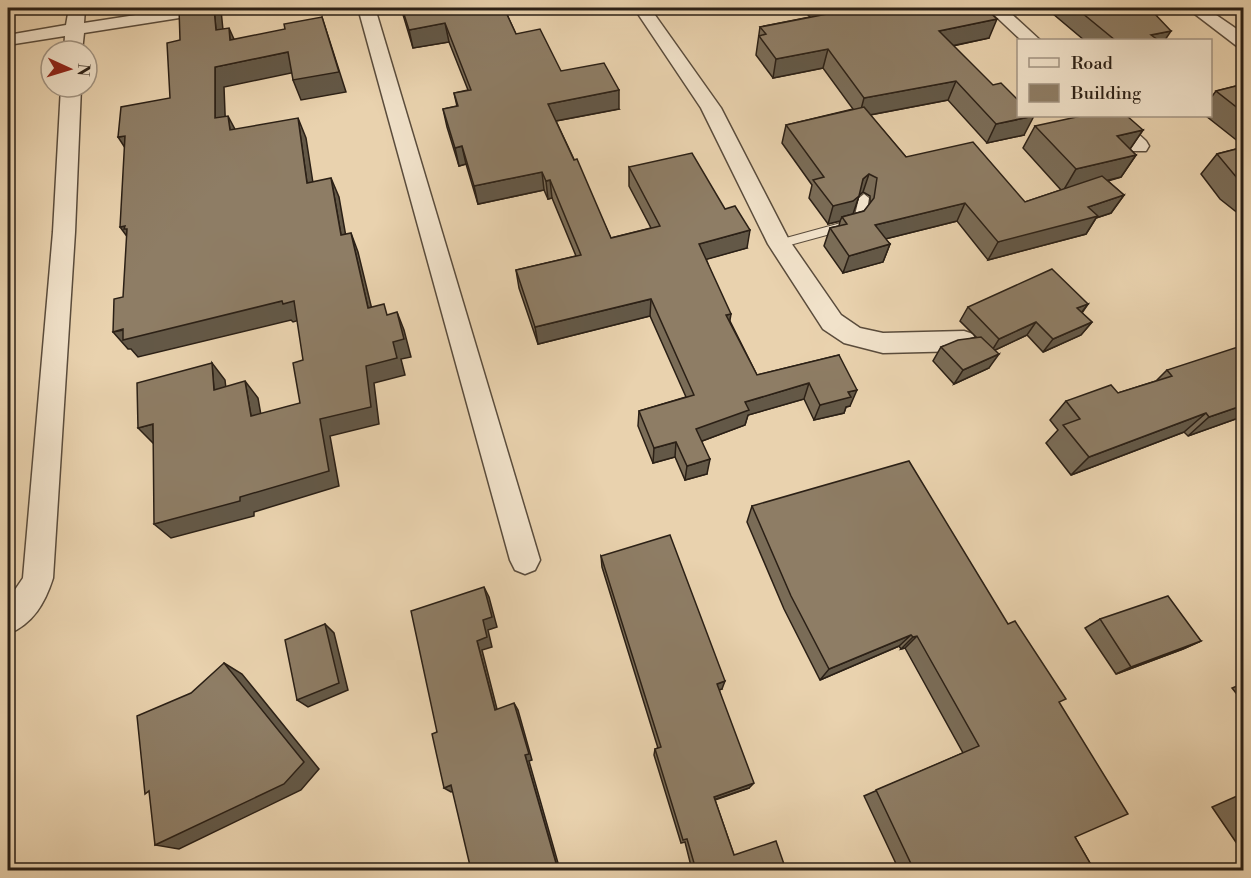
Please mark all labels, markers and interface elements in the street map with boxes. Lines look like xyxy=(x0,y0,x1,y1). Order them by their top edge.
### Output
north arrow xyxy=(39,39,99,99)
legend xyxy=(1017,39,1212,117)
text: Road xyxy=(1071,52,1114,75)
text: N xyxy=(73,63,93,77)
text: Building xyxy=(1070,82,1142,105)

